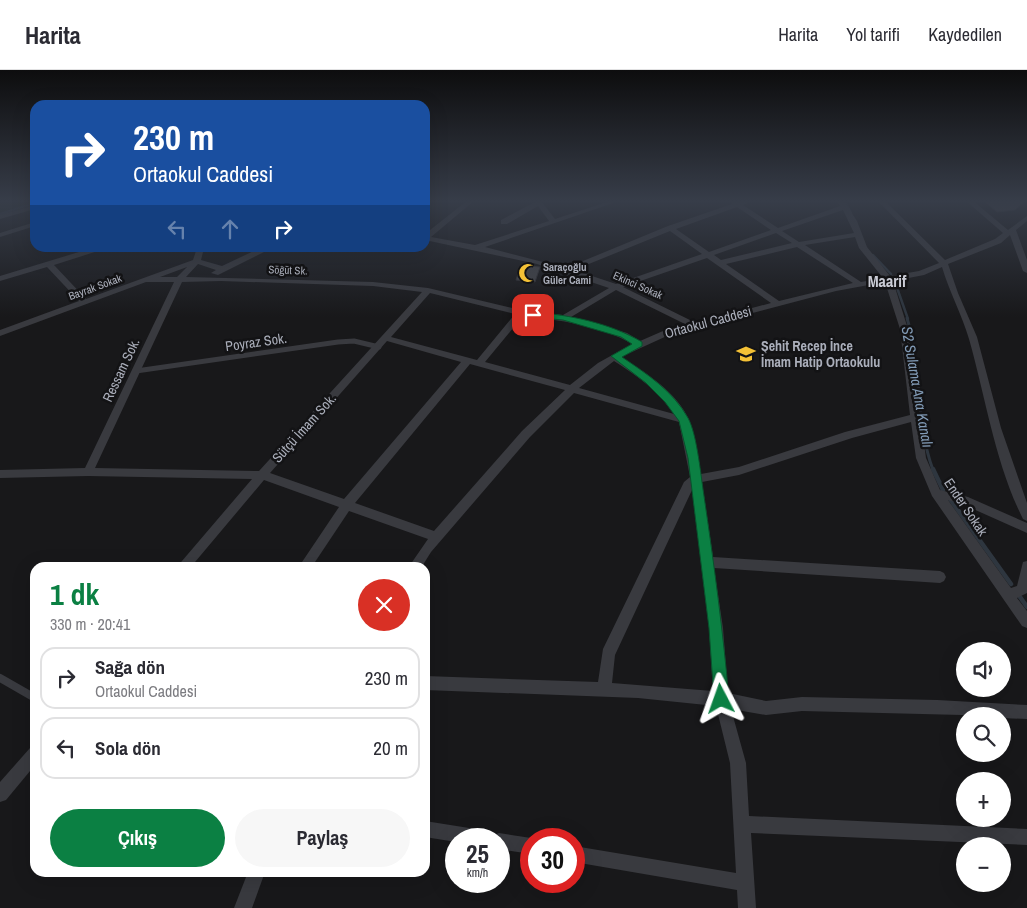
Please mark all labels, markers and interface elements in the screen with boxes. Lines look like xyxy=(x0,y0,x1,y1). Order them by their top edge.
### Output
text: Harita xyxy=(25,19,81,51)
text: Harita xyxy=(778,22,818,47)
text: Yol tarifi xyxy=(846,22,900,47)
text: Kaydedilen xyxy=(928,22,1002,47)
text: 230 m xyxy=(133,114,214,161)
icon: right xyxy=(50,120,115,185)
text: Ortaokul Caddesi xyxy=(133,159,273,189)
icon: left xyxy=(163,215,191,243)
icon: ahead xyxy=(216,215,244,243)
icon: right xyxy=(269,215,297,243)
place label: Saraçoğlu Güler Cami xyxy=(543,260,591,287)
street label: Söğüt Sk. xyxy=(268,262,308,278)
mosque icon: Saraçoğlu Güler Cami xyxy=(517,262,539,284)
street label: Ekinci Sokak xyxy=(611,268,665,302)
district label: Maarif xyxy=(868,270,907,292)
street label: Bayrak Sokak xyxy=(66,271,124,303)
pin xyxy=(512,294,554,336)
icon: arrive xyxy=(519,301,547,329)
street label: Ortaokul Caddesi xyxy=(663,302,753,342)
water label: S2 Sulama Ana Kanalı xyxy=(896,325,939,449)
street label: Poyraz Sok. xyxy=(224,329,288,355)
street label: Ressam Sok. xyxy=(98,335,144,405)
place label: Şehit Recep İnce İmam Hatip Ortaokulu xyxy=(761,337,880,371)
school or university icon: Şehit Recep İnce İmam Hatip Ortaokulu xyxy=(735,343,757,365)
street label: Sütçü İmam Sok. xyxy=(268,389,340,467)
street label: Ender Sokak xyxy=(940,475,992,539)
text: 1 dk xyxy=(50,574,99,614)
button: close xyxy=(358,579,410,631)
text: 330 m · 20:41 xyxy=(50,613,130,635)
map controls xyxy=(956,642,1011,892)
button: sound xyxy=(956,642,1011,697)
text: Sağa dön xyxy=(95,654,165,680)
icon: right xyxy=(52,664,80,692)
text: 230 m xyxy=(365,665,408,691)
position arrow xyxy=(694,672,746,724)
text: Ortaokul Caddesi xyxy=(95,680,197,702)
button: search xyxy=(956,707,1011,762)
icon: left xyxy=(52,734,80,762)
text: Sola dön xyxy=(95,735,161,761)
text: 20 m xyxy=(373,735,408,761)
button: + xyxy=(956,772,1011,827)
button: Çıkış xyxy=(50,809,225,867)
button: Paylaş xyxy=(235,809,410,867)
speed limit sign: 30 xyxy=(520,828,585,893)
text: 25 xyxy=(466,837,489,871)
button: − xyxy=(956,837,1011,892)
text: km/h xyxy=(467,865,488,881)

